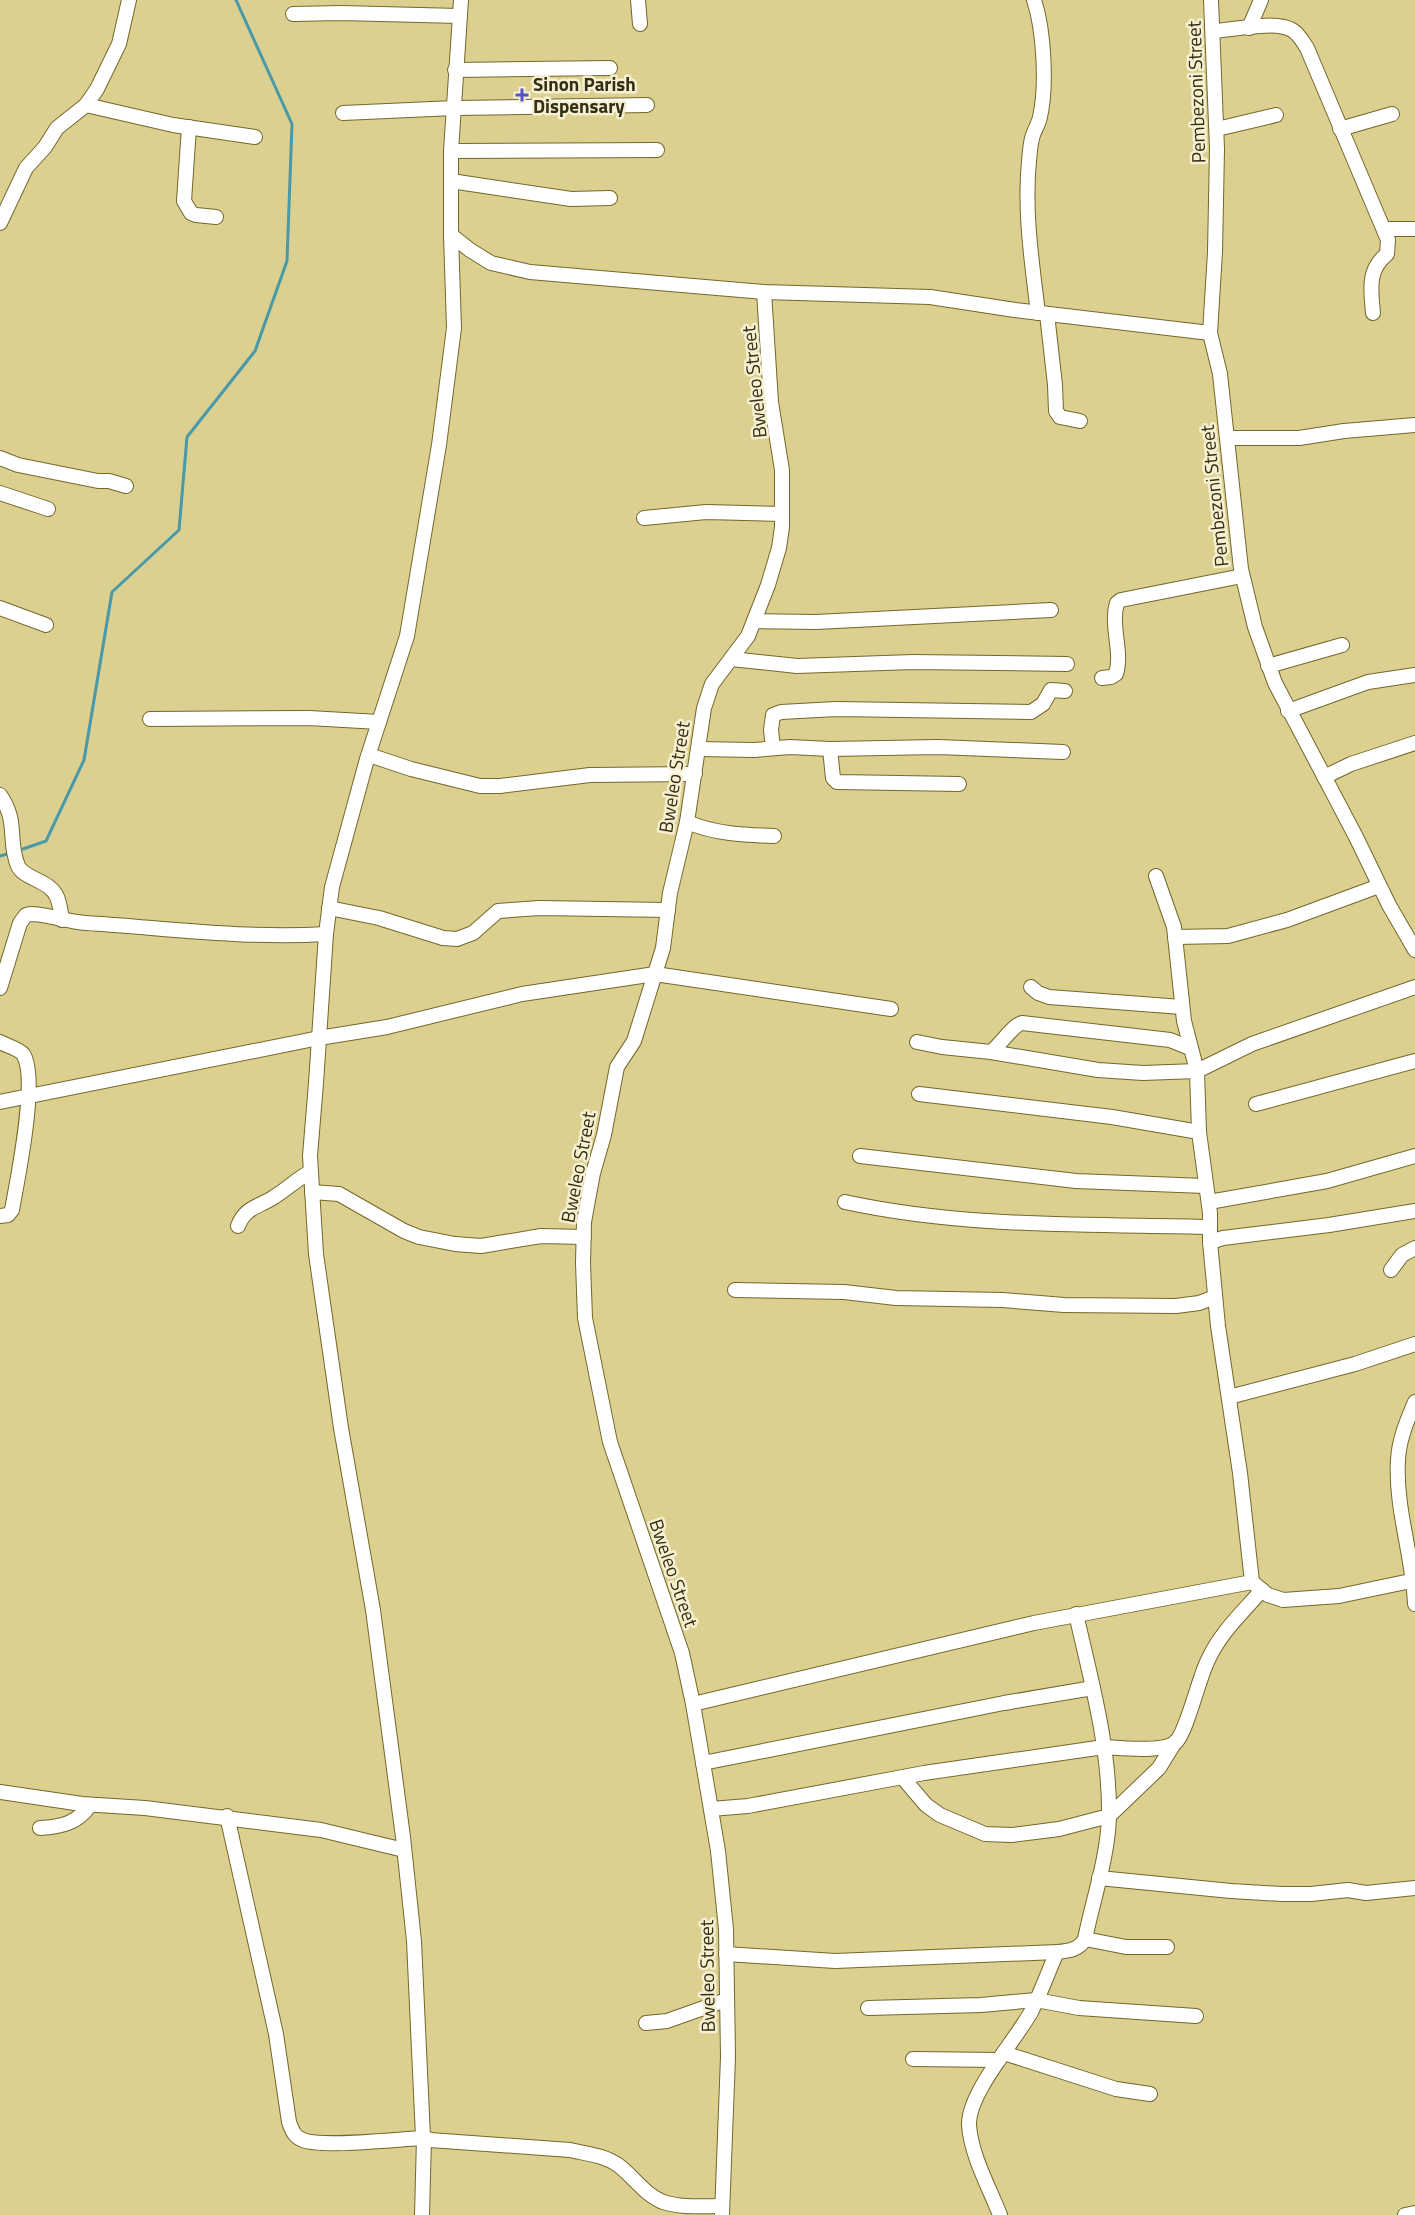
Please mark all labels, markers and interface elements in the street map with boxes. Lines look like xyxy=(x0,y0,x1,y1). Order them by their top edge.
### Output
street label: Pembezoni Street xyxy=(1179,20,1212,164)
place label: Sinon Parish Dispensary xyxy=(533,69,636,120)
marker: Sinon Parish Dispensary xyxy=(515,88,529,102)
street label: Bweleo Street xyxy=(733,324,774,440)
street label: Pembezoni Street xyxy=(1192,423,1235,568)
street label: Bweleo Street xyxy=(650,719,697,835)
street label: Bweleo Street xyxy=(553,1108,603,1225)
street label: Bweleo Street xyxy=(642,1515,707,1631)
street label: Bweleo Street xyxy=(691,1919,722,2033)

